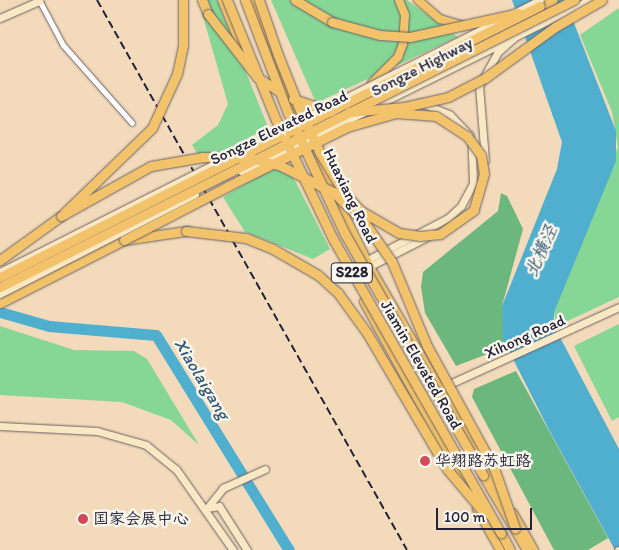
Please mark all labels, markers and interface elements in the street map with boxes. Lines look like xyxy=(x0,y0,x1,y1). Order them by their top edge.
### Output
street label: Songze Highway xyxy=(368,33,476,101)
street label: Songze Elevated Road xyxy=(207,87,351,169)
street label: Huaxiang Road xyxy=(319,146,381,246)
water label: 北横泾 xyxy=(520,222,562,280)
road number: S228 xyxy=(331,260,373,286)
street label: Jiamin Elevated Road xyxy=(376,297,466,433)
street label: Xihong Road xyxy=(482,311,568,363)
water label: Xiaolaigang xyxy=(169,334,235,424)
place label: 华翔路苏虹路 xyxy=(435,451,531,471)
marker: 华翔路苏虹路 xyxy=(419,455,431,467)
scale bar xyxy=(439,498,535,530)
text: 100 m xyxy=(444,508,485,526)
place label: 国家会展中心 xyxy=(93,509,189,529)
marker: 国家会展中心 xyxy=(77,513,89,525)

